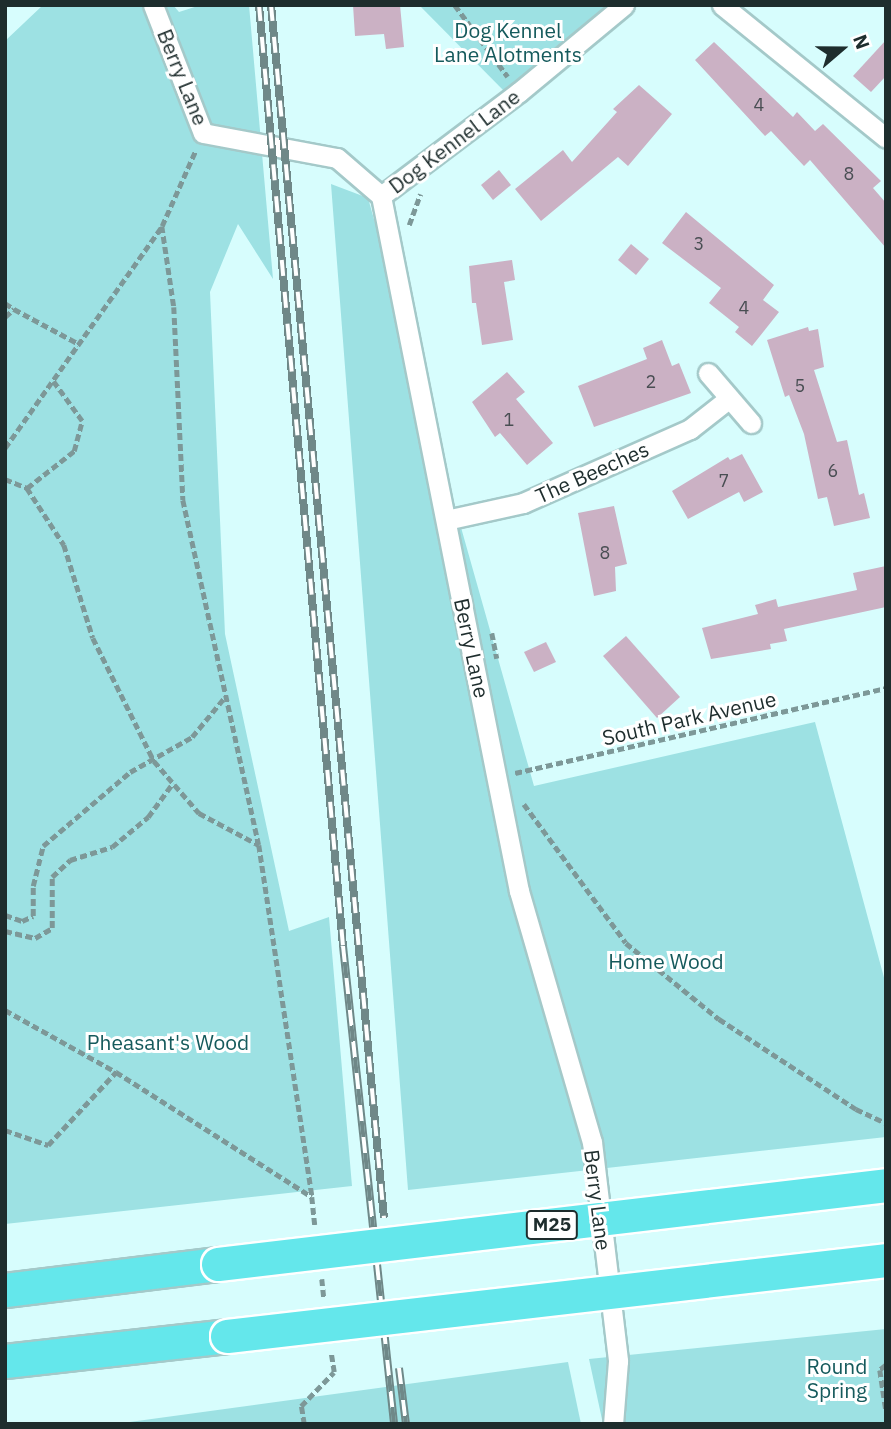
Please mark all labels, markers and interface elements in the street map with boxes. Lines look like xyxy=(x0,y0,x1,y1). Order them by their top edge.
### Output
north arrow xyxy=(807,14,877,84)
park label: Dog Kennel Lane Alotments xyxy=(434,17,582,67)
street label: Berry Lane xyxy=(152,25,214,129)
text: N xyxy=(848,31,875,52)
street label: Dog Kennel Lane xyxy=(384,84,524,198)
house number: 4 xyxy=(754,94,764,116)
house number: 8 xyxy=(844,163,854,185)
house number: 3 xyxy=(694,233,704,255)
house number: 4 xyxy=(739,297,749,319)
house number: 2 xyxy=(646,371,656,393)
house number: 5 xyxy=(795,375,805,397)
house number: 1 xyxy=(504,409,514,431)
street label: The Beeches xyxy=(531,436,653,508)
house number: 6 xyxy=(828,460,838,482)
house number: 7 xyxy=(719,470,729,492)
house number: 8 xyxy=(600,542,610,564)
street label: Berry Lane xyxy=(449,596,495,700)
street label: South Park Avenue xyxy=(600,686,778,750)
park label: Home Wood xyxy=(608,948,724,974)
park label: Pheasant's Wood xyxy=(87,1029,249,1055)
street label: Berry Lane xyxy=(579,1148,617,1252)
road number: M25 xyxy=(526,1210,578,1240)
park label: Round Spring xyxy=(807,1353,867,1403)

